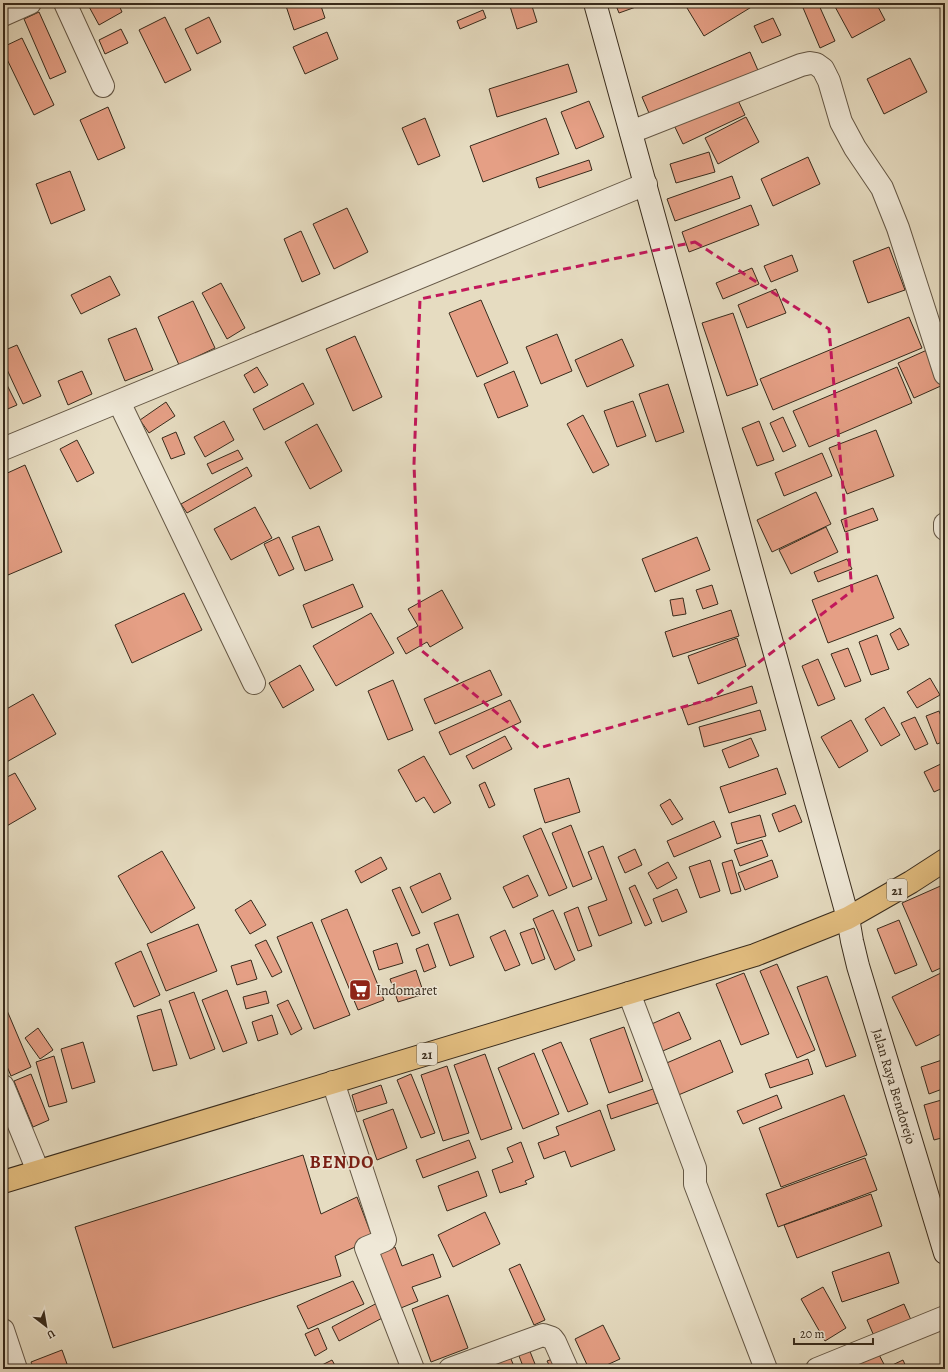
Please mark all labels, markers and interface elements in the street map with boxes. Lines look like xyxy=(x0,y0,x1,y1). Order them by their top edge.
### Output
road number: 21 xyxy=(887,879,907,901)
supermarket icon: Indomaret xyxy=(347,977,373,1003)
place label: Indomaret xyxy=(376,981,438,1000)
street label: Jalan Raya Bendorejo xyxy=(868,1026,921,1146)
road number: 21 xyxy=(417,1043,437,1065)
district label: BENDO xyxy=(310,1150,374,1174)
north arrow xyxy=(26,1306,66,1346)
scale bar xyxy=(794,1320,873,1346)
text: U xyxy=(43,1326,58,1343)
text: 20 m xyxy=(800,1326,824,1342)

